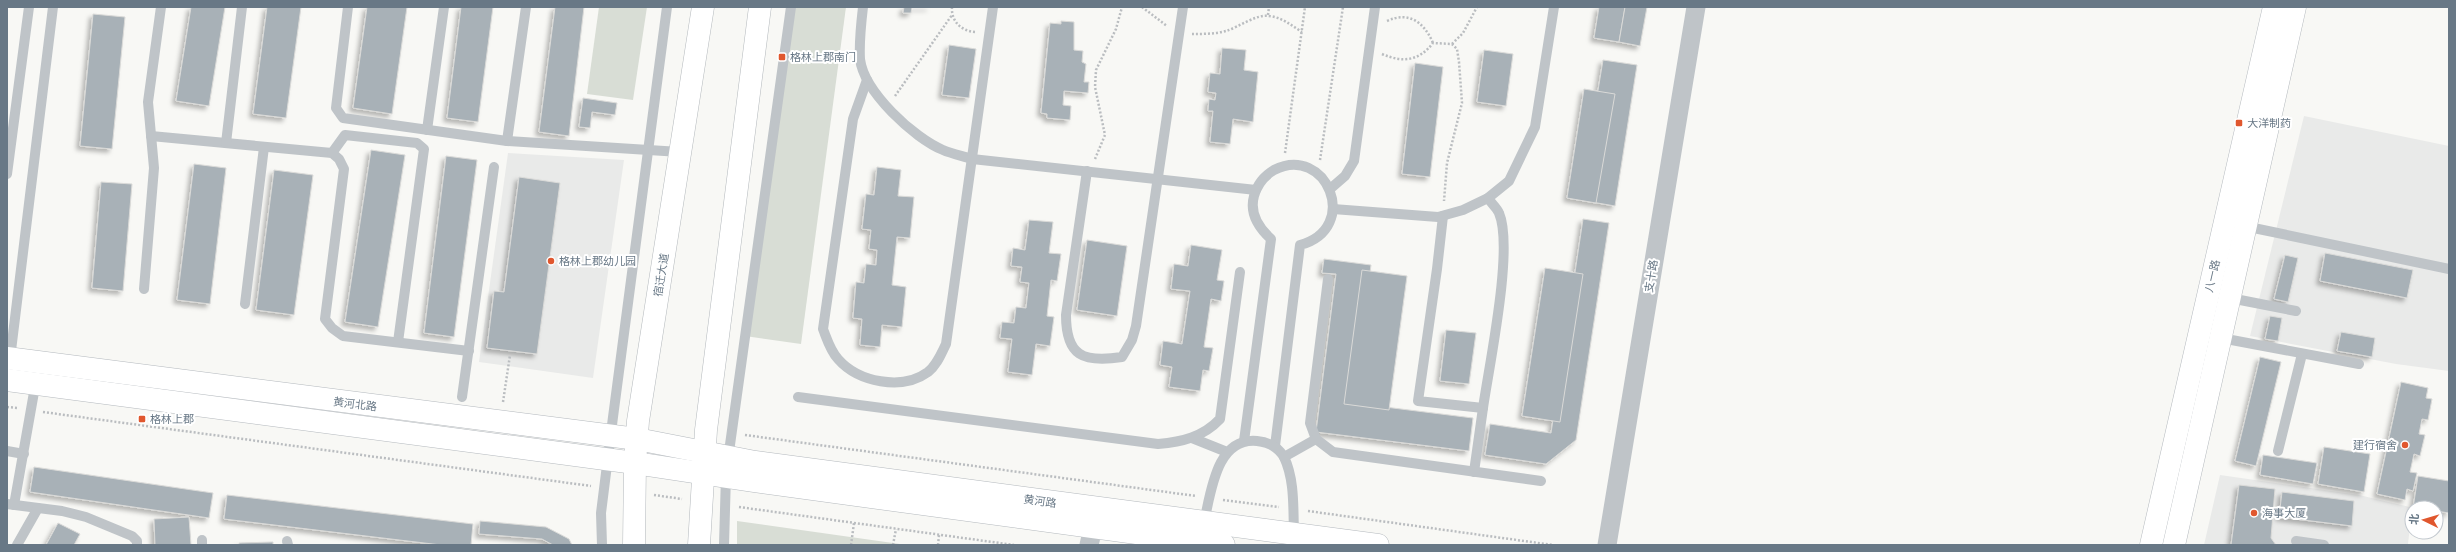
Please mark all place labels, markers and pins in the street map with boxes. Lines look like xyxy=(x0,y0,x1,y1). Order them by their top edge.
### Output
place label: 格林上郡南门 xyxy=(790,50,856,64)
marker: 格林上郡南门 xyxy=(777,52,787,62)
place label: 大洋制药 xyxy=(2247,116,2291,130)
marker: 大洋制药 xyxy=(2234,118,2244,128)
place label: 格林上郡幼儿园 xyxy=(559,254,636,268)
marker: 格林上郡幼儿园 xyxy=(546,256,556,266)
place label: 格林上郡 xyxy=(150,412,194,426)
marker: 格林上郡 xyxy=(137,414,147,424)
place label: 建行宿舍 xyxy=(2353,438,2397,452)
marker: 建行宿舍 xyxy=(2400,440,2410,450)
place label: 海事大厦 xyxy=(2262,506,2306,520)
marker: 海事大厦 xyxy=(2249,508,2259,518)

